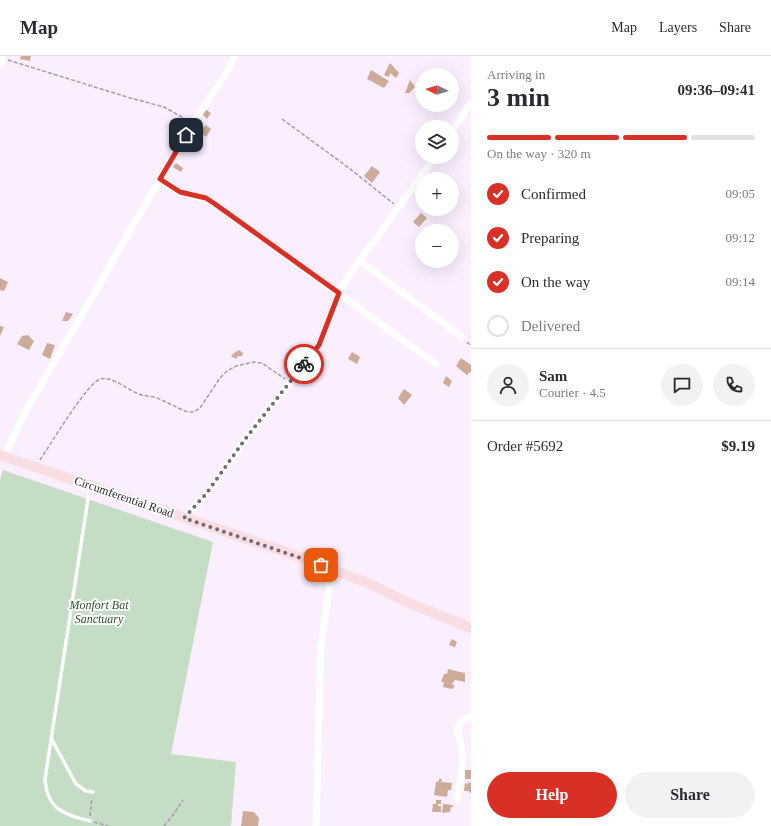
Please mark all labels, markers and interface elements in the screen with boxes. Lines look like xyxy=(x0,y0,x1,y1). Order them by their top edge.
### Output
text: Map xyxy=(20,17,58,38)
text: Map xyxy=(611,20,637,35)
text: Layers xyxy=(659,20,697,35)
text: Share xyxy=(719,20,751,35)
text: Arriving in xyxy=(487,67,545,82)
north arrow xyxy=(415,68,459,112)
map controls xyxy=(415,68,459,268)
text: 09:36–09:41 xyxy=(678,82,755,98)
text: 3 min xyxy=(487,83,550,112)
pin xyxy=(169,118,203,152)
button: layers xyxy=(415,120,459,164)
icon: home xyxy=(175,124,197,146)
text: On the way · 320 m xyxy=(487,146,591,161)
button: + xyxy=(415,172,459,216)
icon: check xyxy=(487,183,509,205)
text: Confirmed xyxy=(521,186,586,202)
text: 09:05 xyxy=(725,186,755,201)
button: − xyxy=(415,224,459,268)
icon: check xyxy=(487,227,509,249)
text: Preparing xyxy=(521,230,579,246)
text: 09:12 xyxy=(725,230,755,245)
icon: check xyxy=(487,271,509,293)
text: On the way xyxy=(521,274,590,290)
text: 09:14 xyxy=(725,274,755,289)
text: Delivered xyxy=(521,318,580,334)
courier xyxy=(284,344,324,384)
icon: bike xyxy=(293,353,315,375)
button: person xyxy=(487,364,529,406)
button: chat xyxy=(661,364,703,406)
button: phone xyxy=(713,364,755,406)
text: Sam xyxy=(539,368,567,384)
text: Courier · 4.5 xyxy=(539,385,606,400)
text: Order #5692 xyxy=(487,438,563,454)
text: $9.19 xyxy=(721,438,755,454)
street label: Circumferential Road xyxy=(72,473,176,521)
pin xyxy=(304,548,338,582)
icon: bag xyxy=(310,554,332,576)
park label: Monfort Bat Sanctuary xyxy=(69,598,129,626)
button: Help xyxy=(487,772,617,818)
button: Share xyxy=(625,772,755,818)

